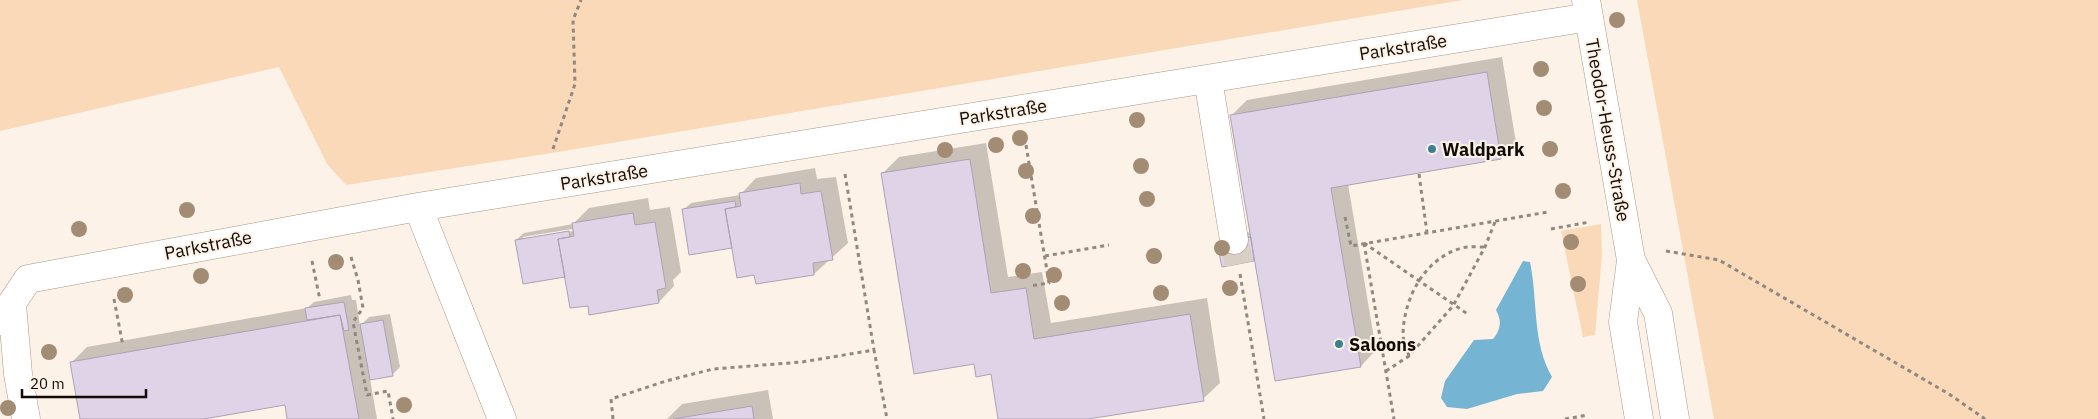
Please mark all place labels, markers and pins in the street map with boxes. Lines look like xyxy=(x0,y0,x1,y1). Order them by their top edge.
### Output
place label: Waldpark xyxy=(1442,138,1525,161)
marker: Waldpark xyxy=(1426,143,1438,155)
place label: Saloons xyxy=(1349,333,1416,356)
marker: Saloons xyxy=(1333,338,1345,350)

